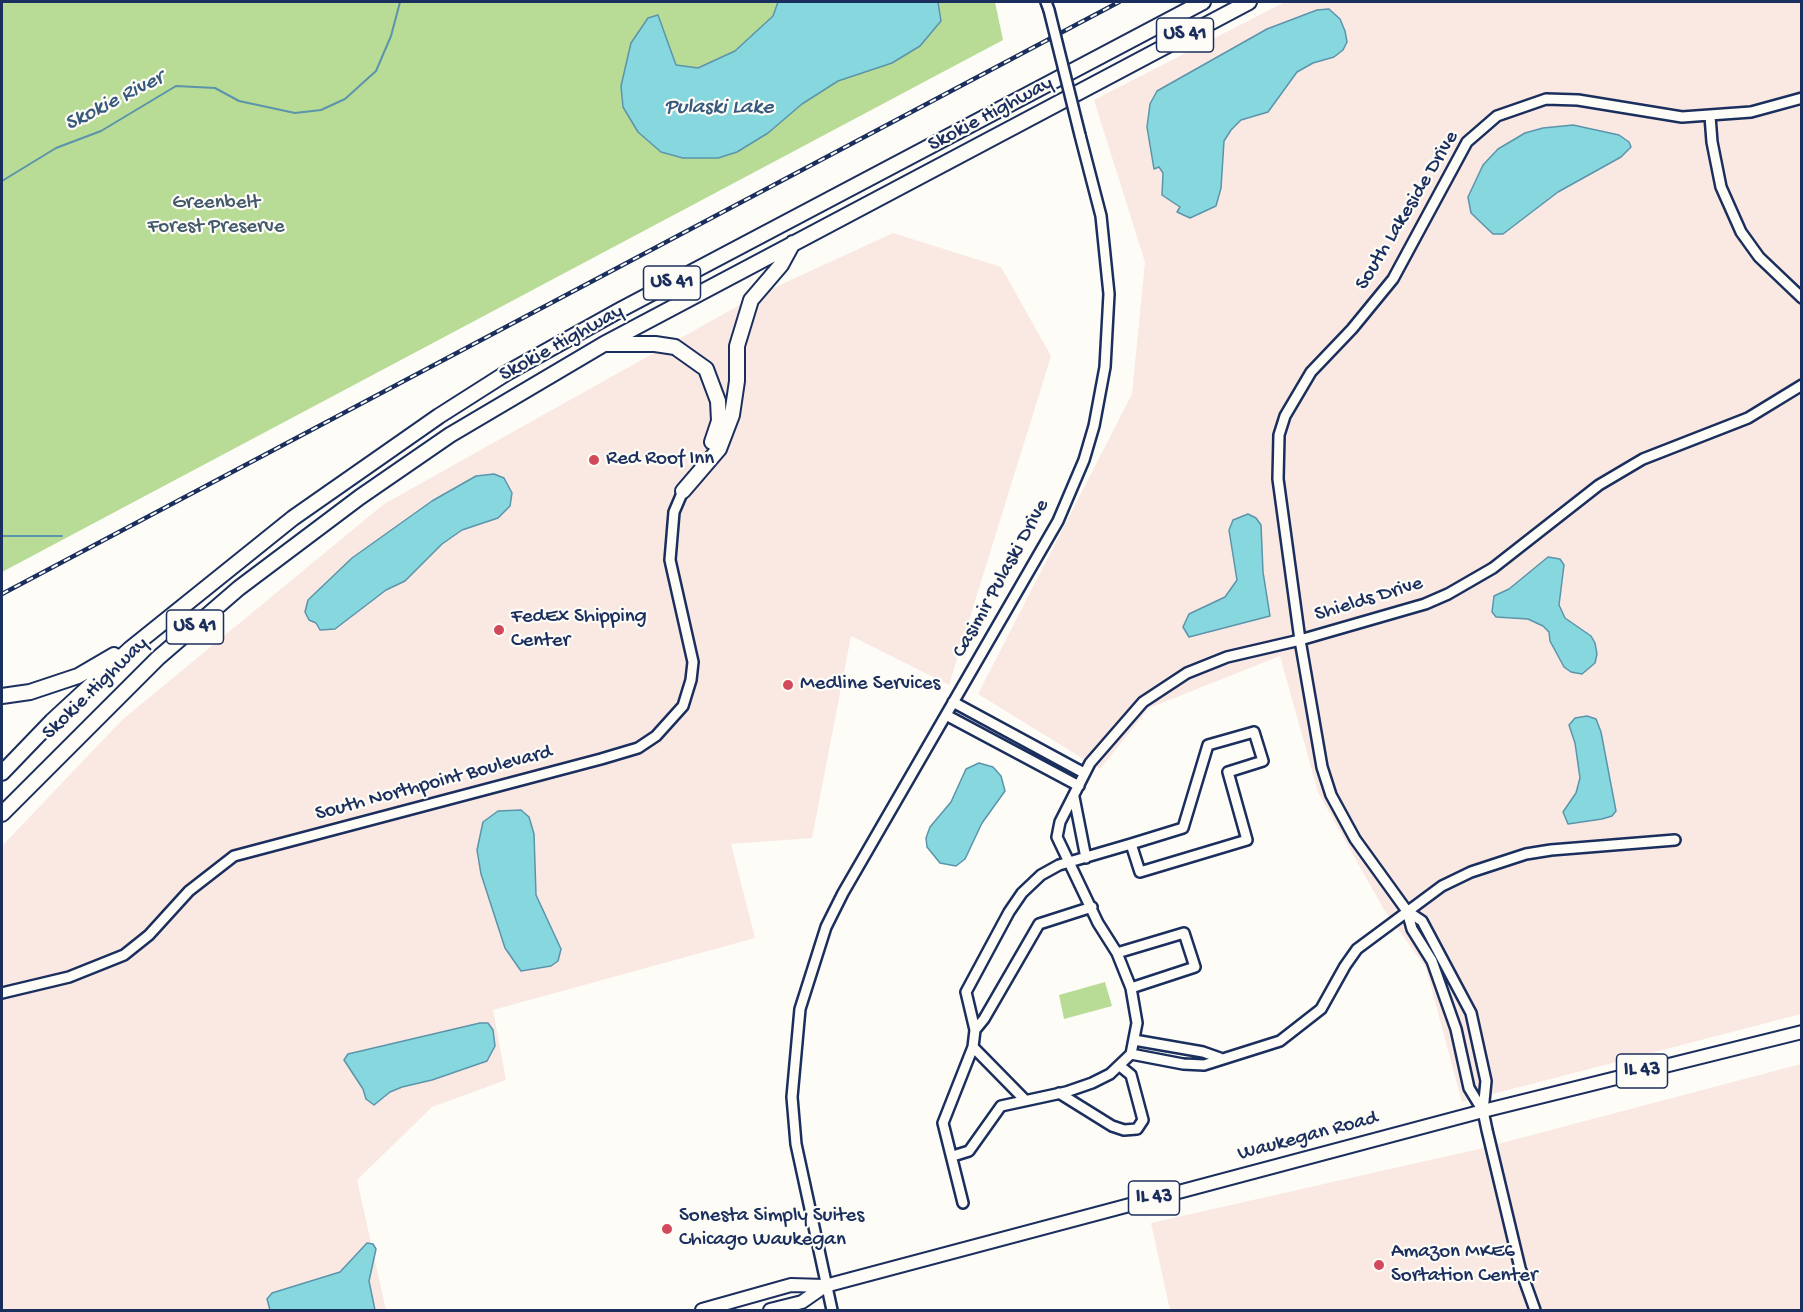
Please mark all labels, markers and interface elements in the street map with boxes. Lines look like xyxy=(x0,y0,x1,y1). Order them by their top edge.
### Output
road number: US 41 xyxy=(1156,18,1214,52)
water label: Skokie River xyxy=(61,66,169,138)
street label: Skokie Highway xyxy=(924,72,1058,158)
water label: Pulaski Lake xyxy=(665,96,773,122)
street label: South Lakeside Drive xyxy=(1351,127,1465,295)
park label: Greenbelt Forest Preserve xyxy=(147,191,285,241)
road number: US 41 xyxy=(644,266,700,300)
street label: Skokie Highway xyxy=(496,300,628,388)
place label: Red Roof Inn xyxy=(606,447,714,473)
marker: Red Roof Inn xyxy=(587,453,601,467)
street label: Casimir Pulaski Drive xyxy=(948,495,1056,663)
street label: Shields Drive xyxy=(1312,572,1426,628)
place label: FedEx Shipping Center xyxy=(511,605,647,655)
road number: US 41 xyxy=(166,610,224,644)
marker: FedEx Shipping Center xyxy=(492,623,506,637)
street label: Skokie Highway xyxy=(38,632,154,746)
place label: Medline Services xyxy=(800,672,940,698)
marker: Medline Services xyxy=(781,678,795,692)
street label: South Northpoint Boulevard xyxy=(313,740,555,828)
road number: IL 43 xyxy=(1616,1054,1668,1088)
street label: Waukegan Road xyxy=(1235,1106,1381,1168)
road number: IL 43 xyxy=(1128,1181,1180,1215)
place label: Sonesta Simply Suites Chicago Waukegan xyxy=(679,1204,864,1254)
marker: Sonesta Simply Suites Chicago Waukegan xyxy=(660,1222,674,1236)
place label: Amazon MKE6 Sortation Center xyxy=(1391,1240,1537,1290)
marker: Amazon MKE6 Sortation Center xyxy=(1372,1258,1386,1272)

